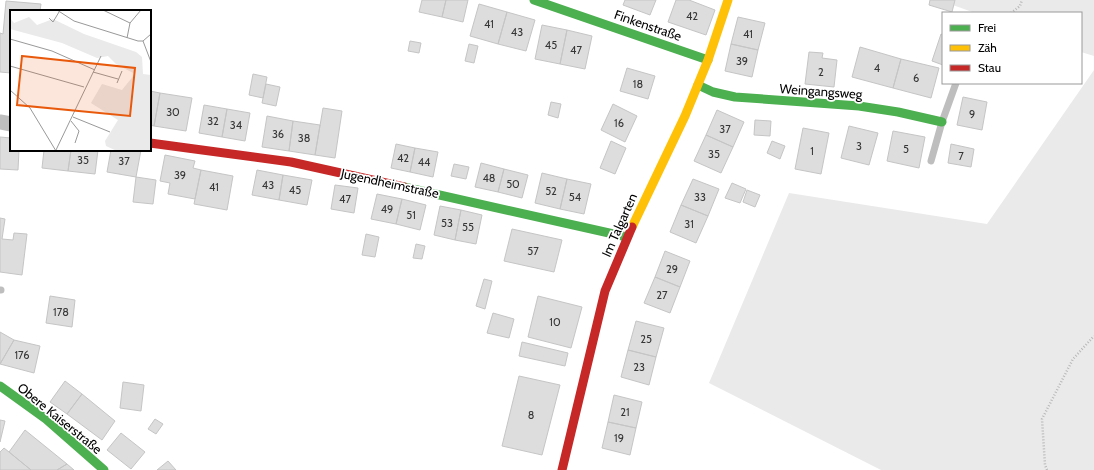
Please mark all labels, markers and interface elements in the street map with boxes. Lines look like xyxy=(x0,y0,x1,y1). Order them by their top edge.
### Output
street label: Finkenstraße xyxy=(612,6,684,44)
house number: 42 xyxy=(686,9,698,23)
inset map xyxy=(10,10,151,151)
legend xyxy=(942,12,1082,84)
house number: 41 xyxy=(484,17,494,31)
text: Frei xyxy=(978,20,996,35)
house number: 43 xyxy=(511,25,523,39)
house number: 41 xyxy=(743,27,753,41)
house number: 45 xyxy=(545,38,557,52)
text: Zäh xyxy=(978,40,997,55)
house number: 47 xyxy=(570,43,582,57)
house number: 39 xyxy=(736,54,748,68)
text: Stau xyxy=(978,60,1001,75)
house number: 4 xyxy=(874,61,881,75)
house number: 2 xyxy=(818,65,824,79)
house number: 6 xyxy=(913,71,919,85)
house number: 18 xyxy=(633,77,643,91)
street label: Weingangsweg xyxy=(779,80,863,102)
house number: 30 xyxy=(166,105,180,119)
house number: 9 xyxy=(969,107,975,121)
house number: 32 xyxy=(207,114,219,128)
house number: 16 xyxy=(614,116,624,130)
house number: 34 xyxy=(230,118,243,132)
house number: 37 xyxy=(719,122,731,136)
house number: 36 xyxy=(272,127,284,141)
house number: 38 xyxy=(298,131,310,145)
house number: 3 xyxy=(856,139,862,153)
house number: 5 xyxy=(903,142,909,156)
house number: 1 xyxy=(810,144,814,158)
house number: 35 xyxy=(708,147,720,161)
house number: 7 xyxy=(958,149,964,163)
house number: 42 xyxy=(397,151,409,165)
house number: 35 xyxy=(77,153,89,167)
house number: 37 xyxy=(118,154,130,168)
house number: 44 xyxy=(418,155,431,169)
street label: Jugendheimstraße xyxy=(339,165,441,201)
house number: 39 xyxy=(174,168,186,182)
house number: 48 xyxy=(482,171,496,185)
house number: 50 xyxy=(506,177,520,191)
house number: 43 xyxy=(262,178,274,192)
house number: 41 xyxy=(209,180,219,194)
house number: 45 xyxy=(289,183,301,197)
house number: 52 xyxy=(545,184,557,198)
house number: 54 xyxy=(569,190,582,204)
house number: 33 xyxy=(694,190,706,204)
street label: Im Talgarten xyxy=(598,191,640,259)
house number: 47 xyxy=(339,192,351,206)
house number: 49 xyxy=(381,202,393,216)
house number: 51 xyxy=(406,208,416,222)
house number: 53 xyxy=(441,216,453,230)
house number: 31 xyxy=(684,217,694,231)
house number: 55 xyxy=(462,220,474,234)
house number: 57 xyxy=(527,244,539,258)
house number: 29 xyxy=(666,262,678,276)
house number: 27 xyxy=(656,288,668,302)
house number: 178 xyxy=(53,305,69,319)
house number: 10 xyxy=(549,315,561,329)
house number: 25 xyxy=(640,332,652,346)
house number: 176 xyxy=(14,348,30,362)
house number: 23 xyxy=(633,360,645,374)
street label: Obere Kaiserstraße xyxy=(15,379,106,457)
house number: 21 xyxy=(620,405,630,419)
house number: 8 xyxy=(528,408,534,422)
house number: 19 xyxy=(614,431,624,445)

